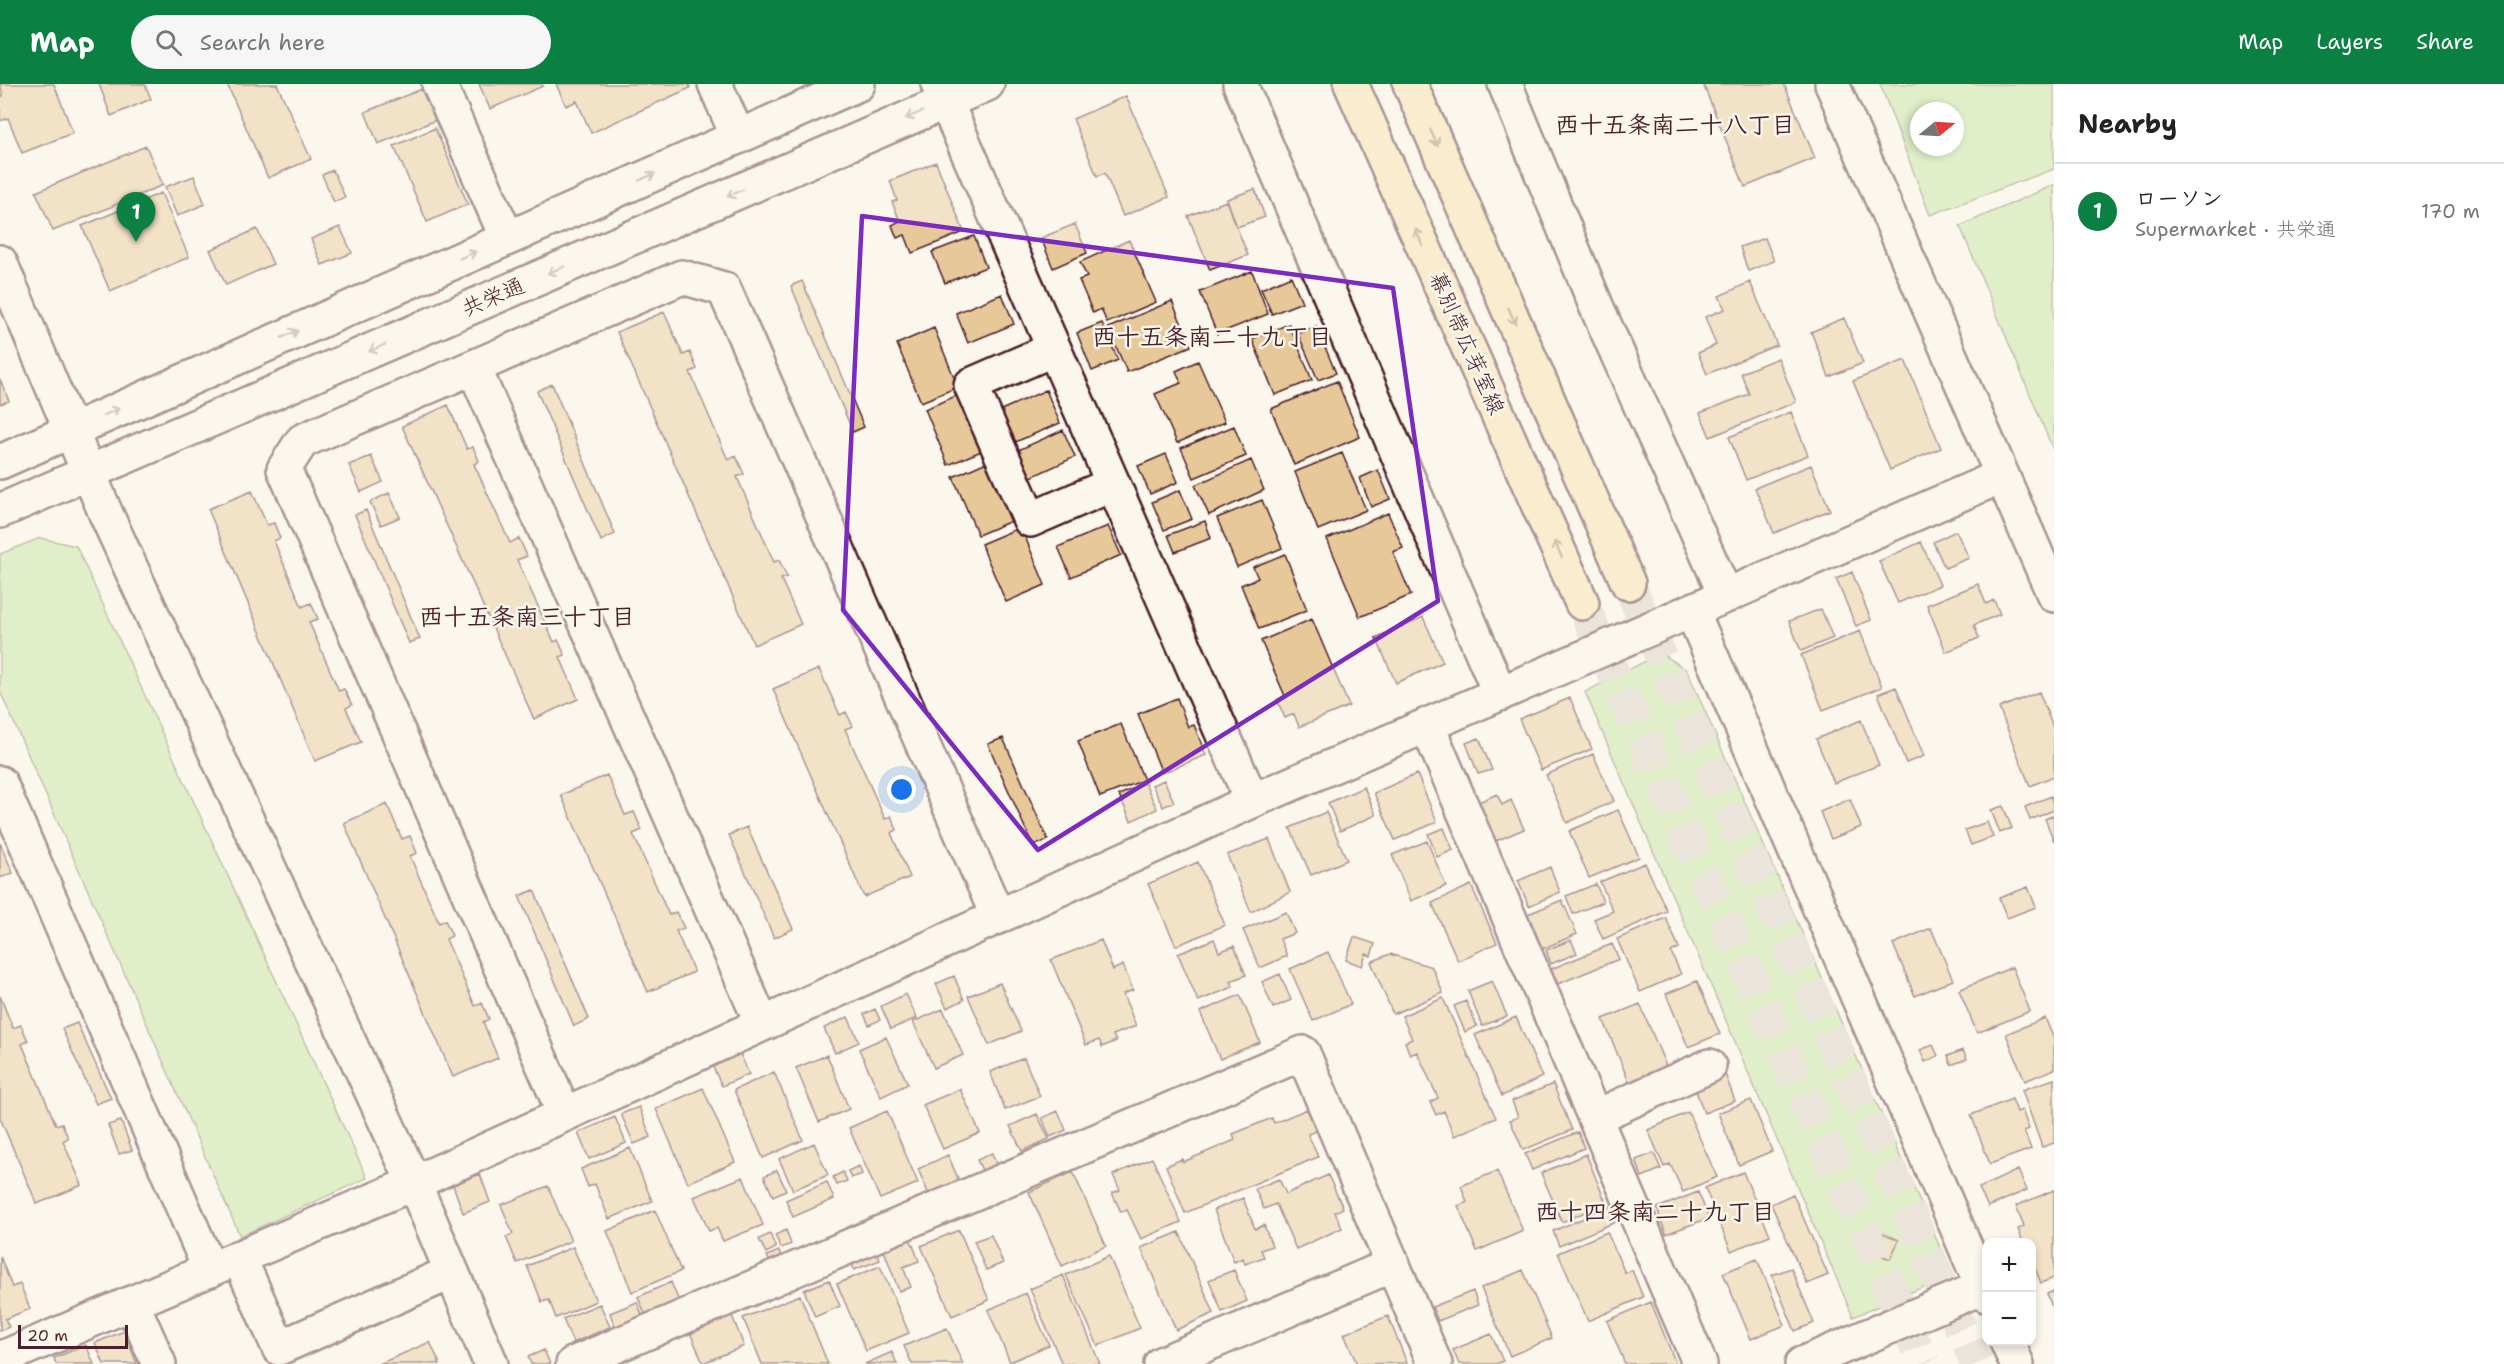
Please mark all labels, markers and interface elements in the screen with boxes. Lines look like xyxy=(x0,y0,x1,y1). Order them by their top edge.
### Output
search box xyxy=(131,15,551,69)
text: Map xyxy=(30,23,95,61)
icon: search xyxy=(152,26,185,59)
text: Search here xyxy=(200,28,325,57)
text: Map xyxy=(2238,28,2283,56)
text: Layers xyxy=(2316,28,2383,56)
text: Share xyxy=(2416,28,2474,56)
north arrow xyxy=(1910,102,1964,156)
text: Nearby xyxy=(2078,106,2177,141)
district label: 西十五条南二十八丁目 xyxy=(1555,109,1795,141)
one-way arrow xyxy=(905,110,923,121)
one-way arrow xyxy=(1429,128,1440,146)
one-way arrow xyxy=(637,171,655,182)
text: ローソン xyxy=(2135,184,2223,213)
one-way arrow xyxy=(726,188,744,199)
pin: 1 xyxy=(116,192,156,242)
text: 1 xyxy=(2093,198,2102,224)
text: 170 m xyxy=(2421,198,2480,224)
text: Supermarket · 共栄通 xyxy=(2135,216,2336,242)
one-way arrow xyxy=(1413,228,1425,246)
one-way arrow xyxy=(459,249,477,260)
one-way arrow xyxy=(547,265,565,276)
street label: 幕別帯広芽室線 xyxy=(1422,267,1512,419)
street label: 共栄通 xyxy=(457,271,529,323)
one-way arrow xyxy=(1506,307,1518,325)
district label: 西十五条南二十九丁目 xyxy=(1092,321,1332,353)
one-way arrow xyxy=(280,328,298,339)
one-way arrow xyxy=(368,343,386,354)
one-way arrow xyxy=(102,406,120,418)
one-way arrow xyxy=(1552,541,1563,559)
district label: 西十五条南三十丁目 xyxy=(419,601,635,633)
your location xyxy=(887,775,916,804)
district label: 西十四条南二十九丁目 xyxy=(1535,1196,1775,1228)
map controls xyxy=(1982,1238,2036,1346)
button: + xyxy=(1982,1238,2036,1292)
button: − xyxy=(1982,1292,2036,1346)
scale bar xyxy=(18,1322,128,1350)
text: 20 m xyxy=(27,1325,68,1346)

